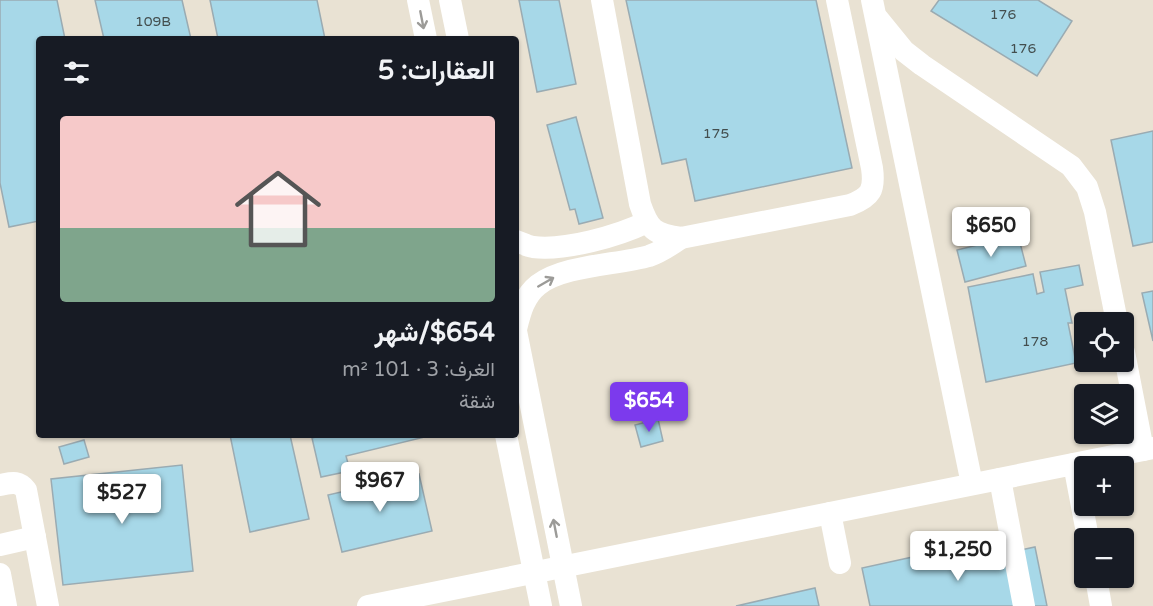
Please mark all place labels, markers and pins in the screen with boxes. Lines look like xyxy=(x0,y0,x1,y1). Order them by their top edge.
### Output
pin: $650 xyxy=(955,207,1027,258)
pin: $654 xyxy=(613,382,685,433)
pin: $967 xyxy=(344,462,416,513)
pin: $527 xyxy=(86,474,158,525)
pin: $1,250 xyxy=(909,531,1007,582)

